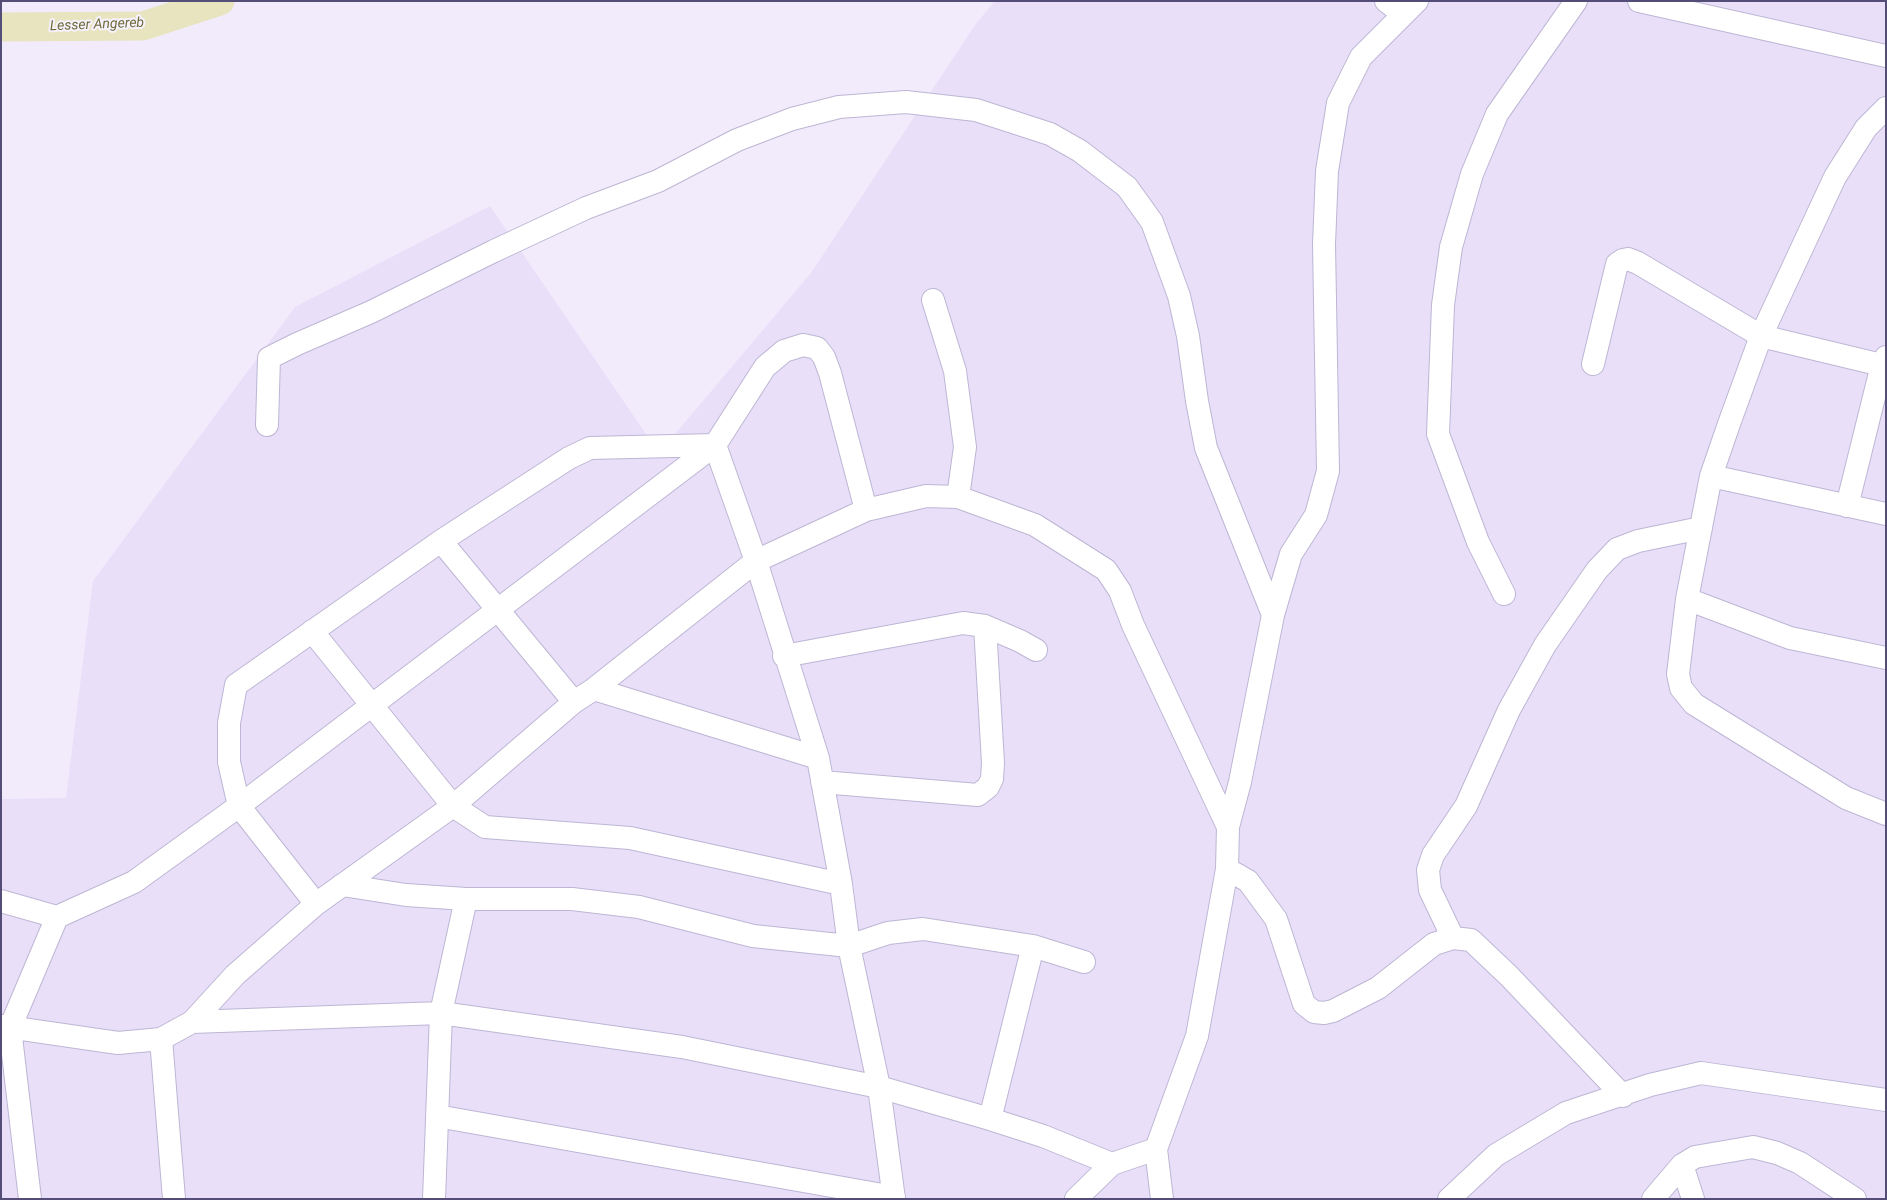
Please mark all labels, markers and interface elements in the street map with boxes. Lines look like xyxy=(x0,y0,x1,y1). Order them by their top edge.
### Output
water label: Lesser Angereb xyxy=(50,15,144,35)

